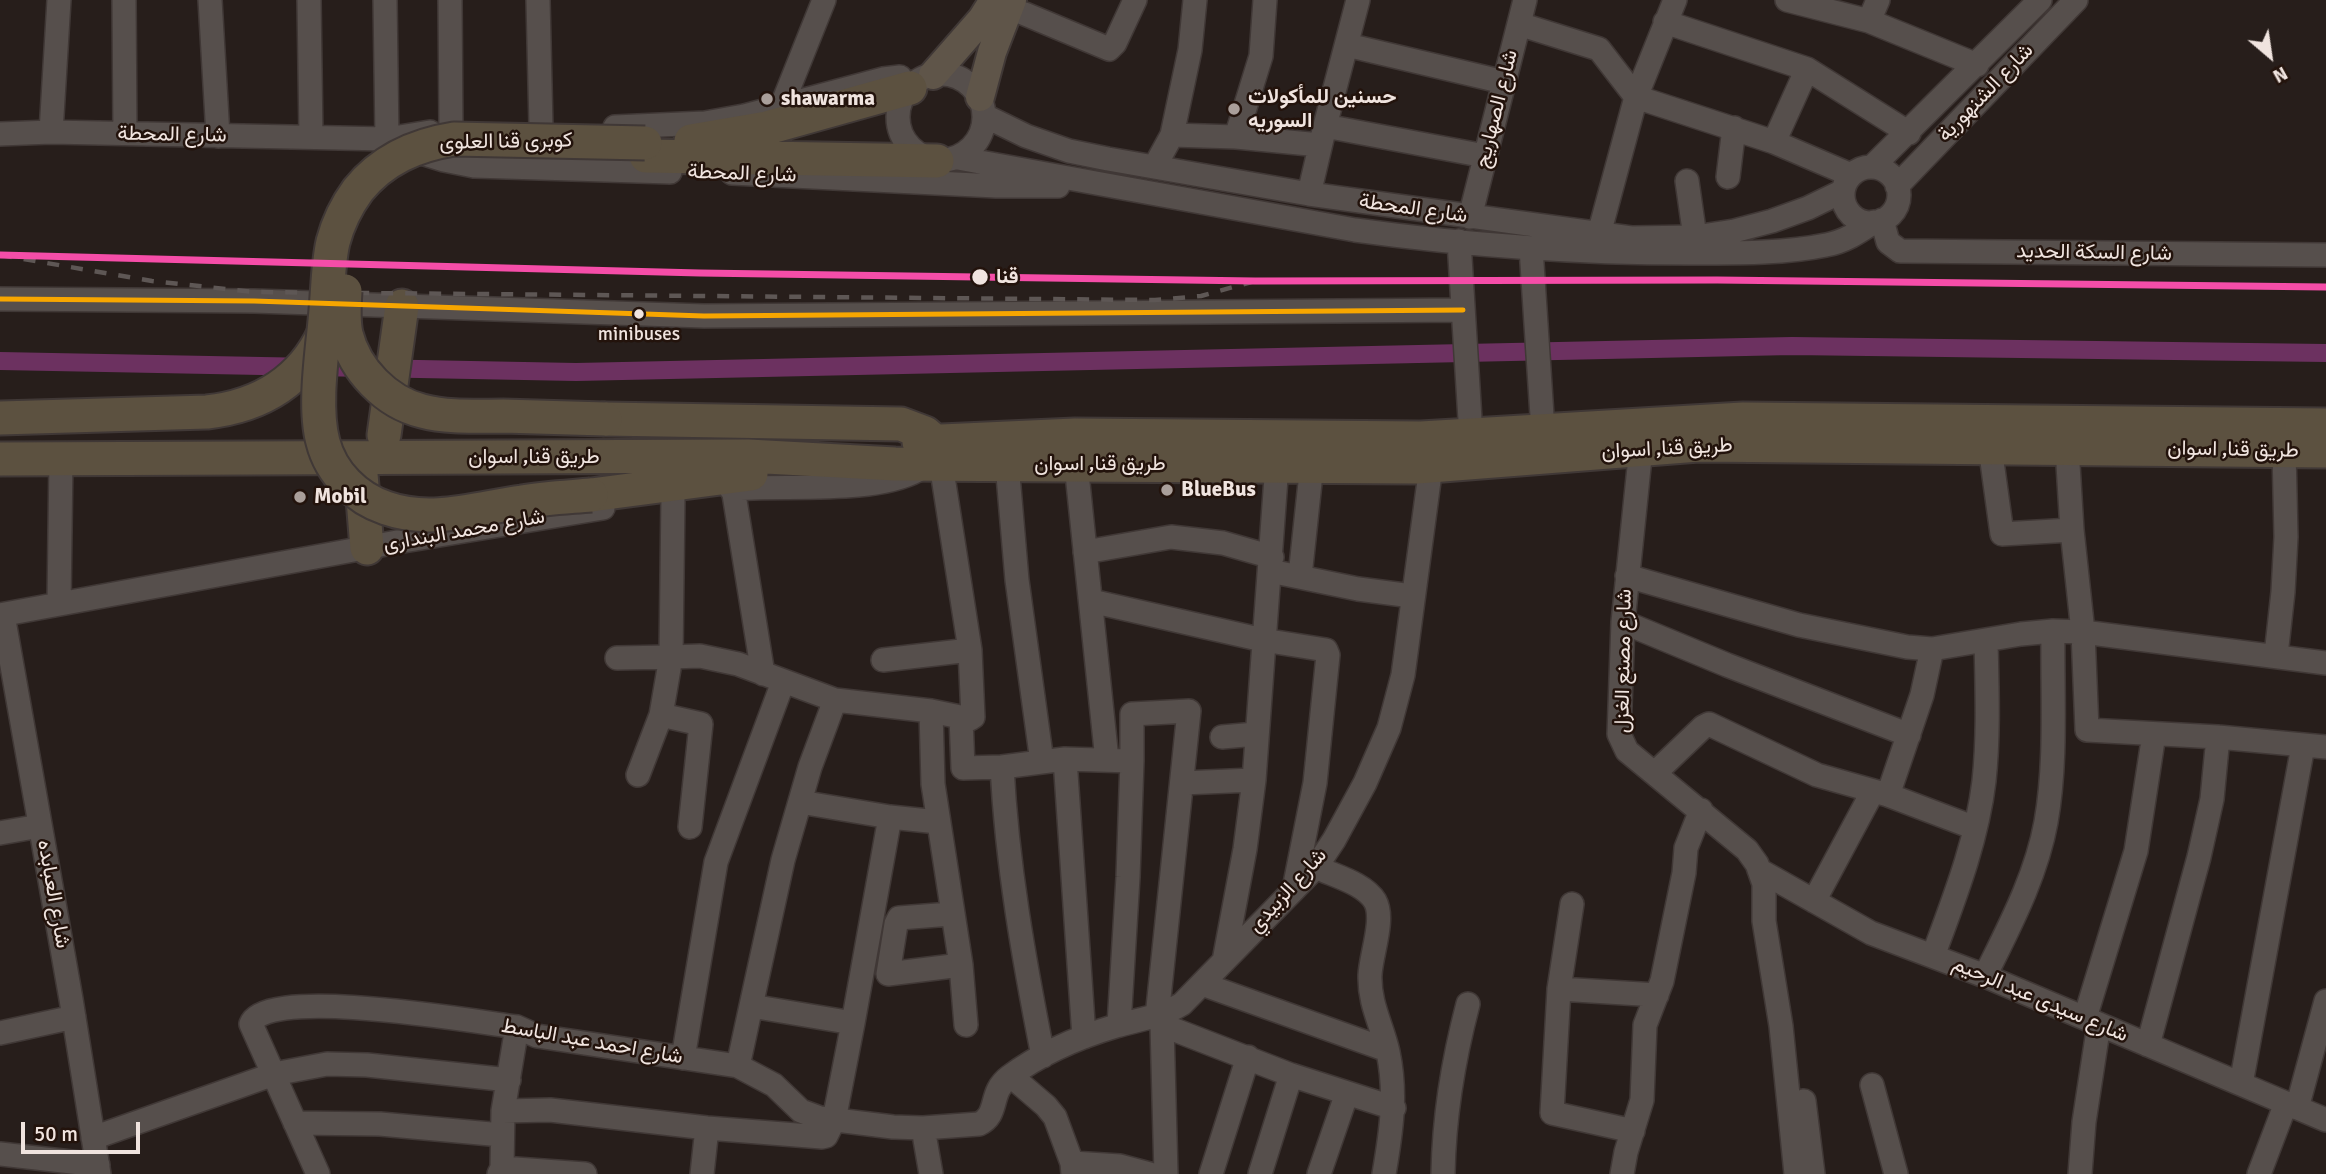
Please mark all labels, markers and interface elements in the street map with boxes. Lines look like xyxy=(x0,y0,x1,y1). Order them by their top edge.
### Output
north arrow xyxy=(2235,21,2305,91)
street label: شارع الشنهورية xyxy=(1933,39,2039,147)
street label: شارع الصهاريج xyxy=(1470,47,1524,171)
text: N xyxy=(2269,61,2292,88)
place label: حسنين للمأكولات السوريه xyxy=(1248,84,1396,134)
place label: shawarma xyxy=(781,86,875,112)
marker: shawarma xyxy=(759,91,775,107)
marker: حسنين للمأكولات السوريه xyxy=(1226,101,1242,117)
street label: شارع المحطة xyxy=(117,121,227,149)
street label: كوبرى قنا العلوى xyxy=(439,128,573,156)
street label: شارع المحطة xyxy=(687,160,797,188)
street label: شارع المحطة xyxy=(1357,189,1469,229)
street label: شارع السكة الحديد xyxy=(2016,239,2172,267)
place label: قنا xyxy=(996,264,1019,290)
marker: قنا xyxy=(970,267,990,287)
marker: minibuses xyxy=(632,307,646,321)
place label: minibuses xyxy=(598,324,680,346)
street label: طريق قنا, اسوان xyxy=(1601,433,1733,465)
street label: طريق قنا, اسوان xyxy=(2167,436,2299,464)
street label: طريق قنا, اسوان xyxy=(468,444,600,470)
street label: طريق قنا, اسوان xyxy=(1034,451,1166,477)
place label: BlueBus xyxy=(1181,477,1256,503)
marker: BlueBus xyxy=(1159,482,1175,498)
place label: Mobil xyxy=(314,484,367,510)
marker: Mobil xyxy=(292,489,308,505)
street label: شارع محمد البندارى xyxy=(381,504,547,558)
street label: شارع مصنع الغزل xyxy=(1610,589,1638,733)
street label: شارع العبابده xyxy=(31,838,75,950)
street label: شارع الزبيدي xyxy=(1243,843,1333,939)
street label: شارع سيدى عبد الرحيم xyxy=(1949,952,2131,1048)
street label: شارع احمد عبد الباسط xyxy=(499,1014,685,1070)
scale bar xyxy=(24,1108,144,1152)
text: 50 m xyxy=(34,1121,78,1147)

